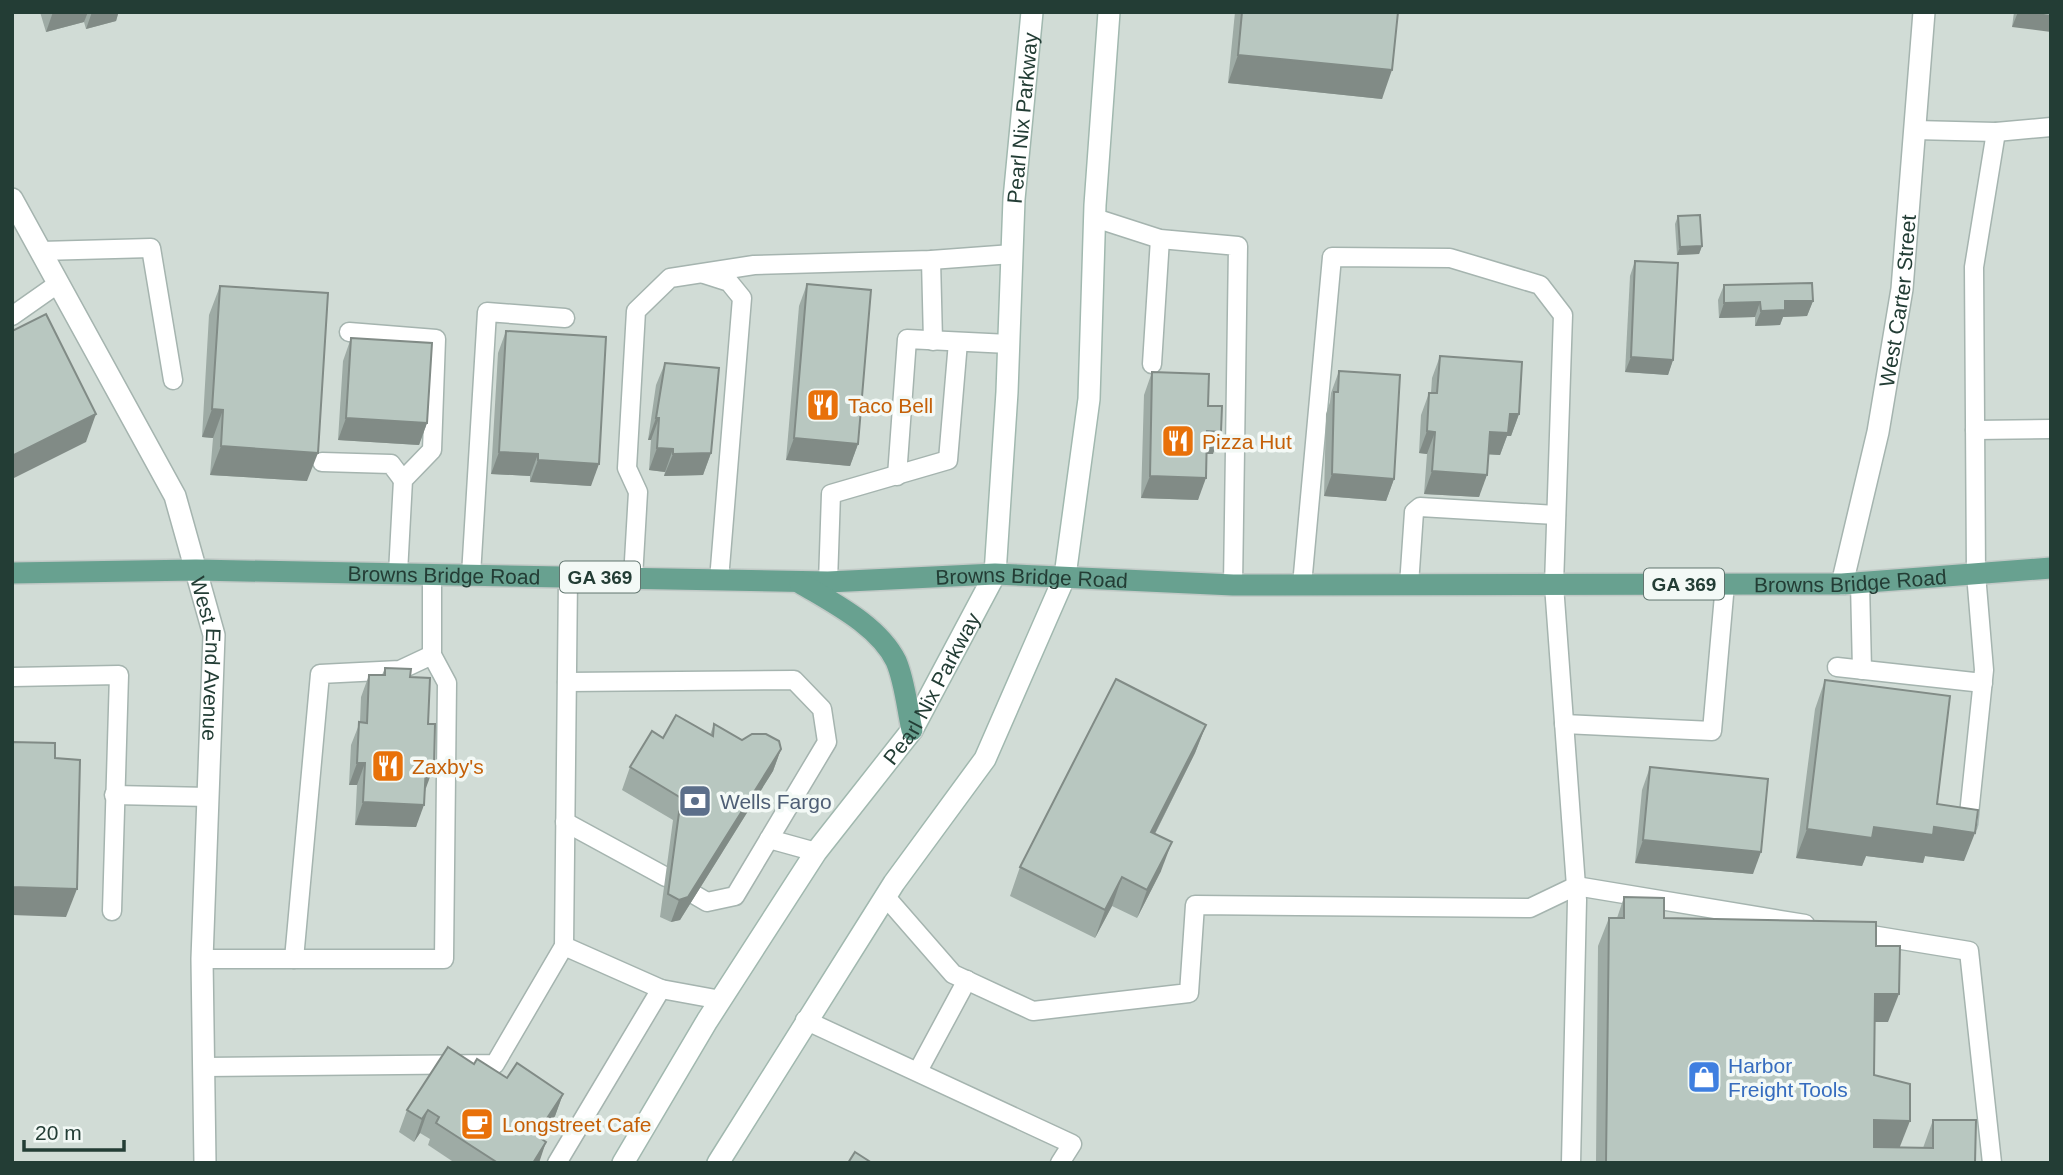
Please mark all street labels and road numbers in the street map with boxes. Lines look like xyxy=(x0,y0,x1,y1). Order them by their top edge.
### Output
street label: Pearl Nix Parkway xyxy=(1002,31,1042,204)
street label: West Carter Street xyxy=(1874,214,1919,389)
street label: Browns Bridge Road xyxy=(347,561,540,588)
road number: GA 369 xyxy=(560,562,640,592)
street label: Browns Bridge Road xyxy=(935,563,1128,592)
street label: Browns Bridge Road xyxy=(1754,565,1947,596)
road number: GA 369 xyxy=(1644,568,1724,600)
street label: West End Avenue xyxy=(187,574,226,741)
street label: Pearl Nix Parkway xyxy=(878,608,984,769)

